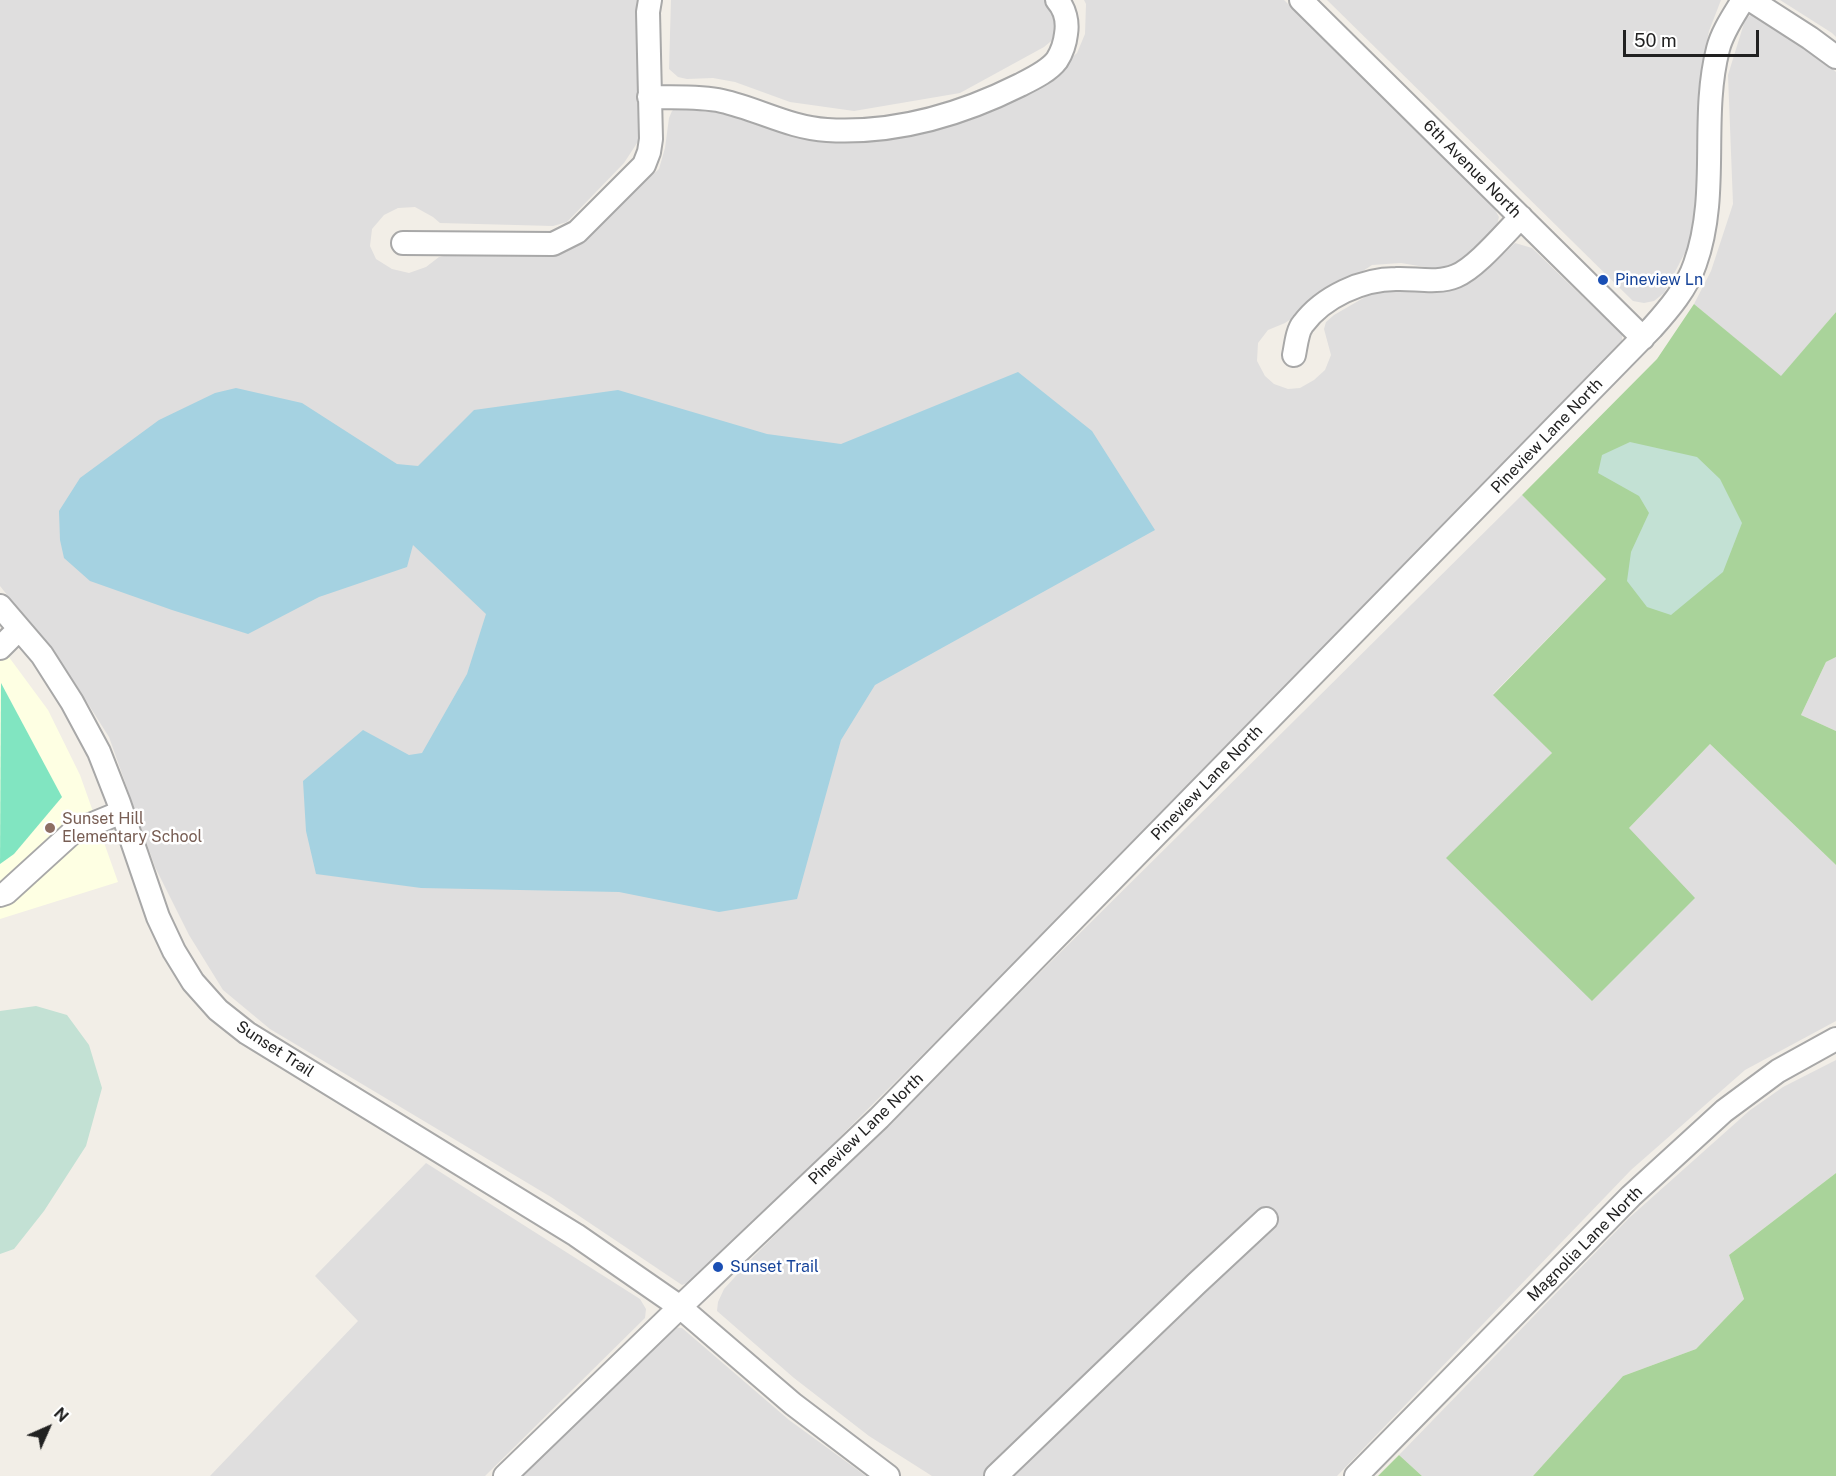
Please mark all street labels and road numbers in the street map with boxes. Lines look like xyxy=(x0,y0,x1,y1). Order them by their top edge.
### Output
street label: 6th Avenue North xyxy=(1419,116,1525,222)
street label: Pineview Lane North xyxy=(1487,375,1607,497)
street label: Pineview Lane North xyxy=(1147,722,1267,844)
street label: Sunset Trail xyxy=(233,1017,317,1081)
street label: Pineview Lane North xyxy=(805,1069,927,1189)
street label: Magnolia Lane North xyxy=(1523,1182,1647,1306)

